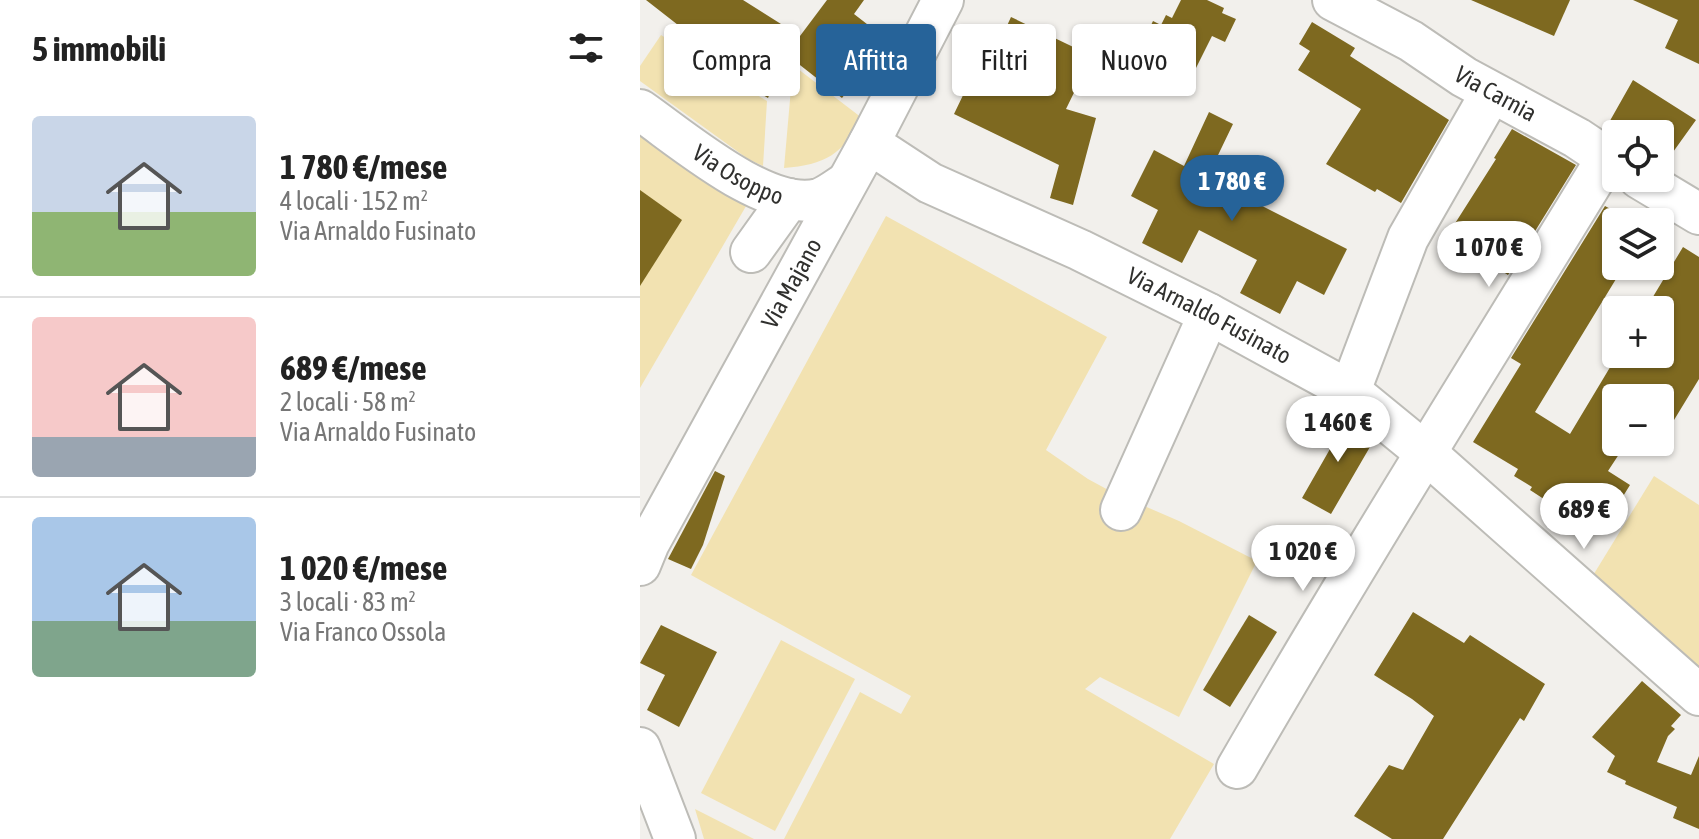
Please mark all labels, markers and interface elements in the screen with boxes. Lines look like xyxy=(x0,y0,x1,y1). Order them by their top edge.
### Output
chip: Compra xyxy=(664,24,800,96)
chip: Affitta xyxy=(816,24,936,96)
chip: Filtri xyxy=(952,24,1056,96)
chip: Nuovo xyxy=(1072,24,1196,96)
icon: filters xyxy=(564,26,608,70)
text: 5 immobili xyxy=(32,29,166,68)
street label: Via Carnia xyxy=(1449,60,1541,127)
map controls xyxy=(1602,120,1674,456)
button: locate xyxy=(1602,120,1674,192)
street label: Via Osoppo xyxy=(688,139,787,210)
text: 1 780 €/mese xyxy=(280,147,447,186)
icon: home xyxy=(96,148,192,244)
pin: 1 780 € xyxy=(1158,155,1306,223)
text: 1 780 € xyxy=(1198,166,1266,196)
text: 4 locali · 152 m² xyxy=(280,186,428,216)
button: layers xyxy=(1602,208,1674,280)
text: Via Arnaldo Fusinato xyxy=(280,216,476,246)
pin: 1 070 € xyxy=(1415,221,1563,289)
text: 1 070 € xyxy=(1455,232,1523,262)
street label: Via Majano xyxy=(756,233,827,333)
street label: Via Arnaldo Fusinato xyxy=(1123,261,1296,369)
button: + xyxy=(1602,296,1674,368)
text: 689 €/mese xyxy=(280,348,427,387)
icon: home xyxy=(96,349,192,445)
button: − xyxy=(1602,384,1674,456)
text: 2 locali · 58 m² xyxy=(280,387,416,417)
pin: 1 460 € xyxy=(1264,396,1412,464)
text: 1 460 € xyxy=(1304,407,1372,437)
text: Via Arnaldo Fusinato xyxy=(280,417,476,447)
pin: 689 € xyxy=(1528,483,1640,551)
text: 689 € xyxy=(1558,494,1610,524)
pin: 1 020 € xyxy=(1229,525,1377,593)
text: 1 020 € xyxy=(1269,536,1337,566)
text: 1 020 €/mese xyxy=(280,548,447,587)
icon: home xyxy=(96,549,192,645)
text: 3 locali · 83 m² xyxy=(280,587,416,617)
text: Via Franco Ossola xyxy=(280,617,446,647)

